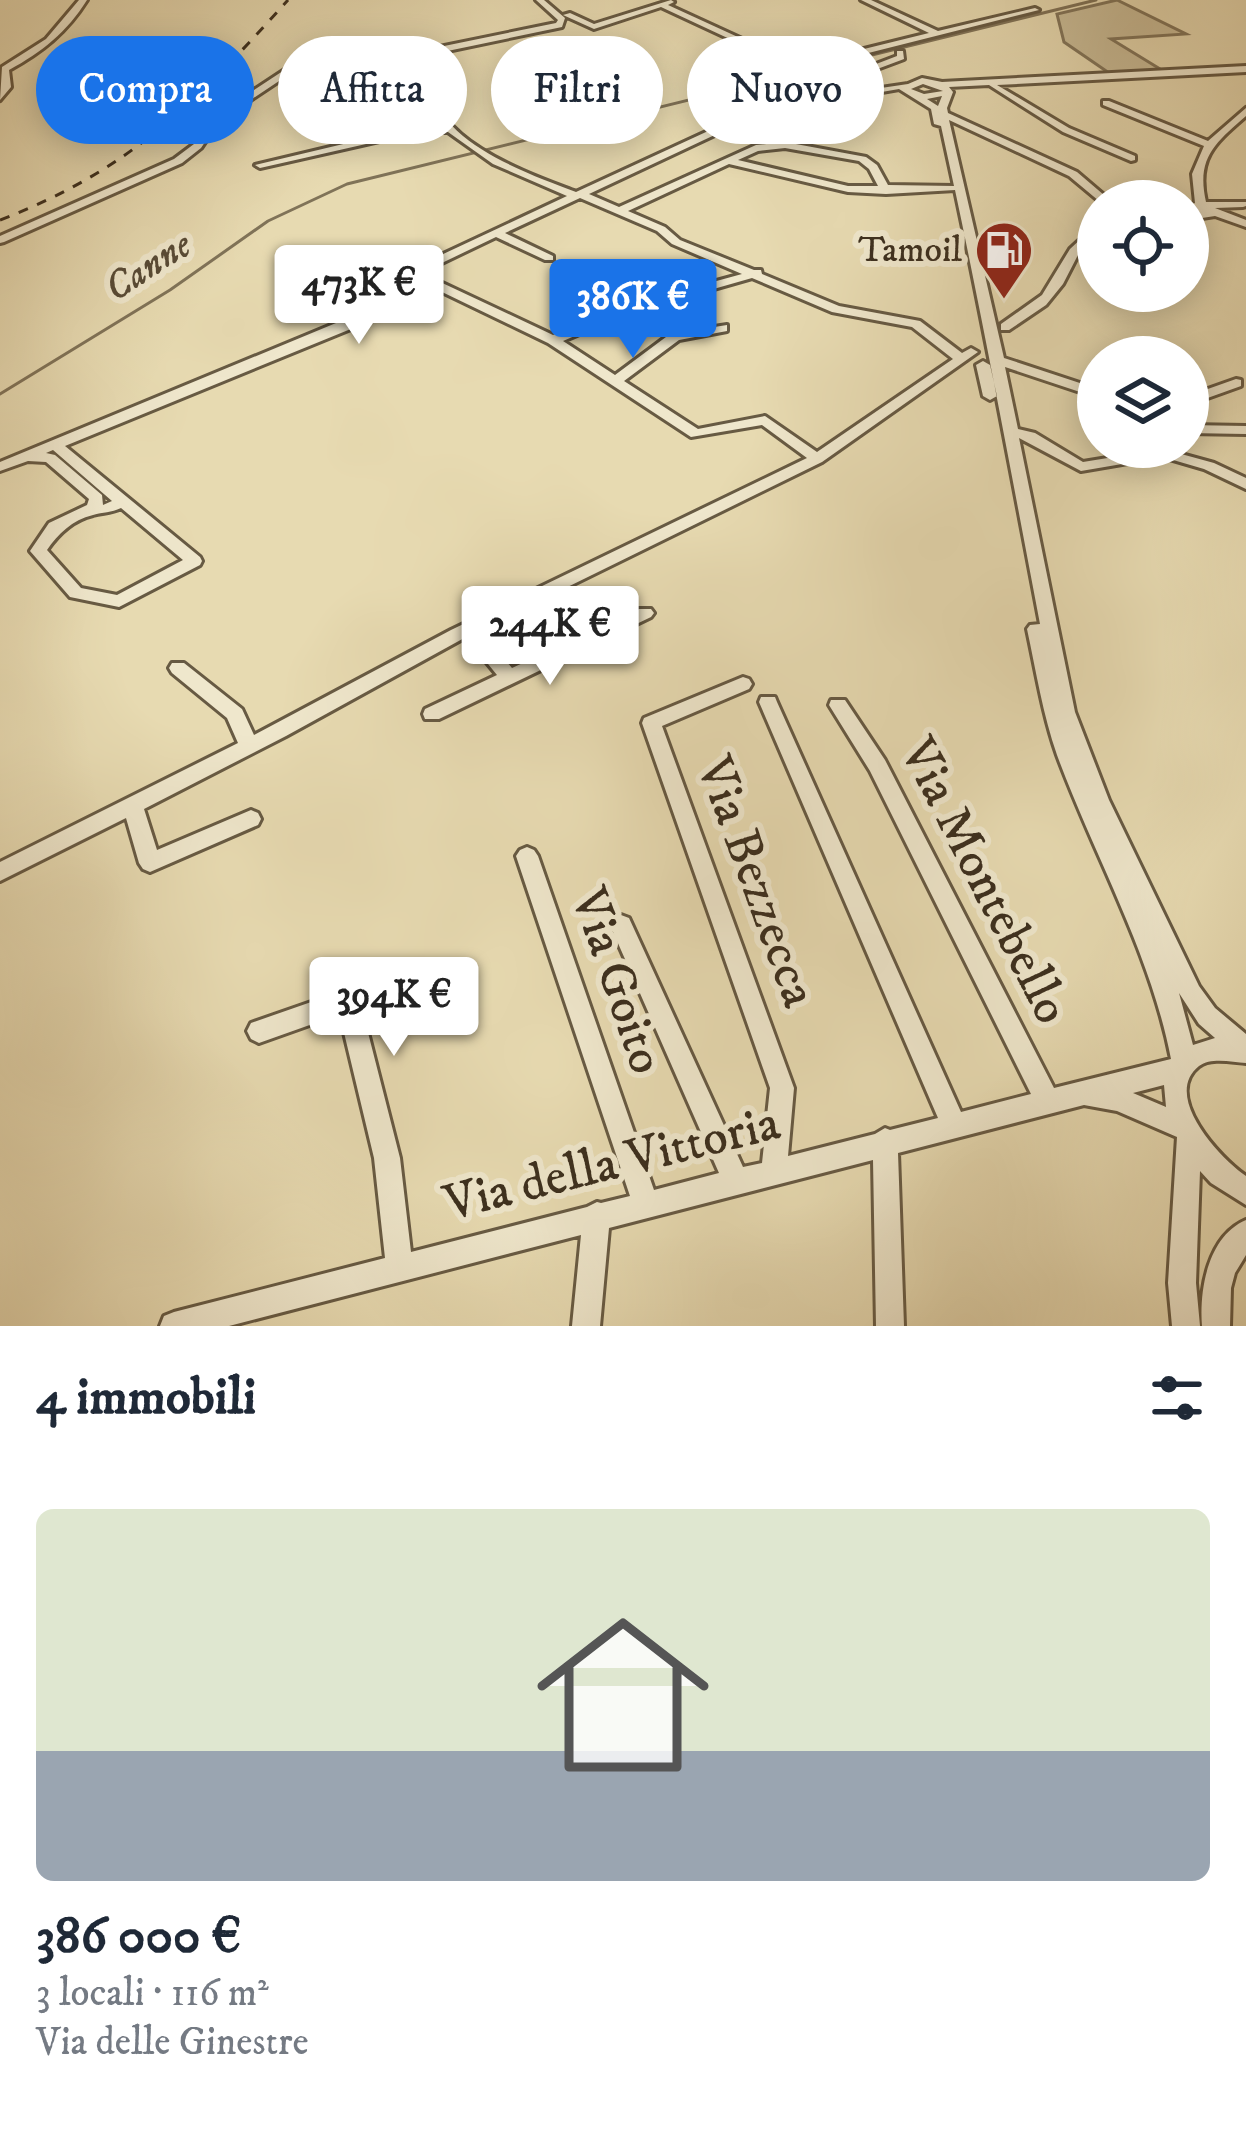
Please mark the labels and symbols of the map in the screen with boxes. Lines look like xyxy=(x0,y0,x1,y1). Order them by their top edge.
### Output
fuel station icon: Tamoil xyxy=(973,219,1035,301)
water label: Canne xyxy=(95,220,202,313)
place label: Tamoil xyxy=(858,228,962,273)
pin: 473K € xyxy=(261,245,457,347)
pin: 386K € xyxy=(535,259,731,361)
pin: 244K € xyxy=(452,586,648,688)
street label: Via Montebello xyxy=(884,726,1083,1035)
street label: Via Bezzecca xyxy=(681,747,831,1016)
street label: Via Goito xyxy=(555,879,679,1082)
pin: 394K € xyxy=(296,957,492,1059)
street label: Via della Vittoria xyxy=(437,1091,787,1237)

